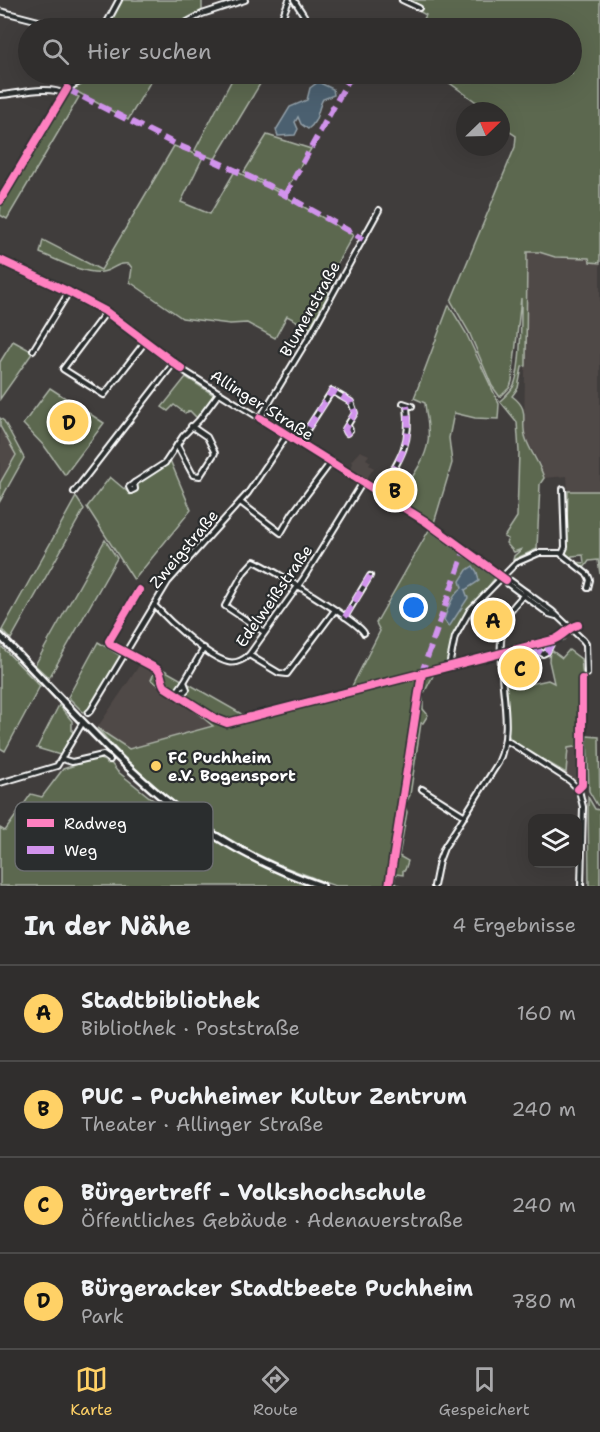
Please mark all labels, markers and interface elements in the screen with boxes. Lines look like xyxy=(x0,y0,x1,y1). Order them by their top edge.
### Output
search box xyxy=(18,18,582,84)
icon: search xyxy=(39,35,72,68)
text: Hier suchen xyxy=(87,37,212,66)
north arrow xyxy=(456,102,510,156)
street label: Blumenstraße xyxy=(275,257,345,361)
street label: Allinger Straße xyxy=(206,365,318,445)
pin: D xyxy=(50,400,88,444)
pin: B xyxy=(376,468,414,512)
street label: Zweigstraße xyxy=(145,505,223,593)
street label: Edelweißstraße xyxy=(231,541,317,651)
your location xyxy=(399,593,428,622)
pin: A xyxy=(474,598,512,642)
pin: C xyxy=(500,646,540,690)
place label: FC Puchheim e.V. Bogensport xyxy=(168,747,296,786)
marker: FC Puchheim e.V. Bogensport xyxy=(149,759,163,773)
legend xyxy=(15,802,213,871)
text: Radweg xyxy=(64,813,127,834)
map controls xyxy=(528,814,582,868)
button: layers xyxy=(528,814,582,868)
text: Weg xyxy=(64,840,98,861)
text: In der Nähe xyxy=(24,908,191,943)
text: 4 Ergebnisse xyxy=(452,912,576,938)
text: Stadtbibliothek xyxy=(81,986,260,1015)
text: A xyxy=(36,1000,51,1026)
text: 160 m xyxy=(517,1000,576,1026)
text: Bibliothek · Poststraße xyxy=(81,1015,300,1041)
text: PUC - Puchheimer Kultur Zentrum xyxy=(81,1082,467,1111)
text: B xyxy=(37,1096,50,1122)
text: 240 m xyxy=(511,1096,576,1122)
text: Theater · Allinger Straße xyxy=(81,1111,323,1137)
text: Bürgertreff - Volkshochschule xyxy=(81,1178,426,1207)
text: C xyxy=(37,1192,50,1218)
text: 240 m xyxy=(511,1192,576,1218)
text: Öffentliches Gebäude · Adenauerstraße xyxy=(81,1207,463,1233)
text: Bürgeracker Stadtbeete Puchheim xyxy=(81,1274,473,1303)
text: D xyxy=(36,1288,51,1314)
text: 780 m xyxy=(511,1288,576,1314)
text: Park xyxy=(81,1303,124,1329)
tab: Karte xyxy=(70,1363,113,1420)
tab: Route xyxy=(253,1363,298,1420)
tab: Gespeichert xyxy=(439,1363,530,1420)

